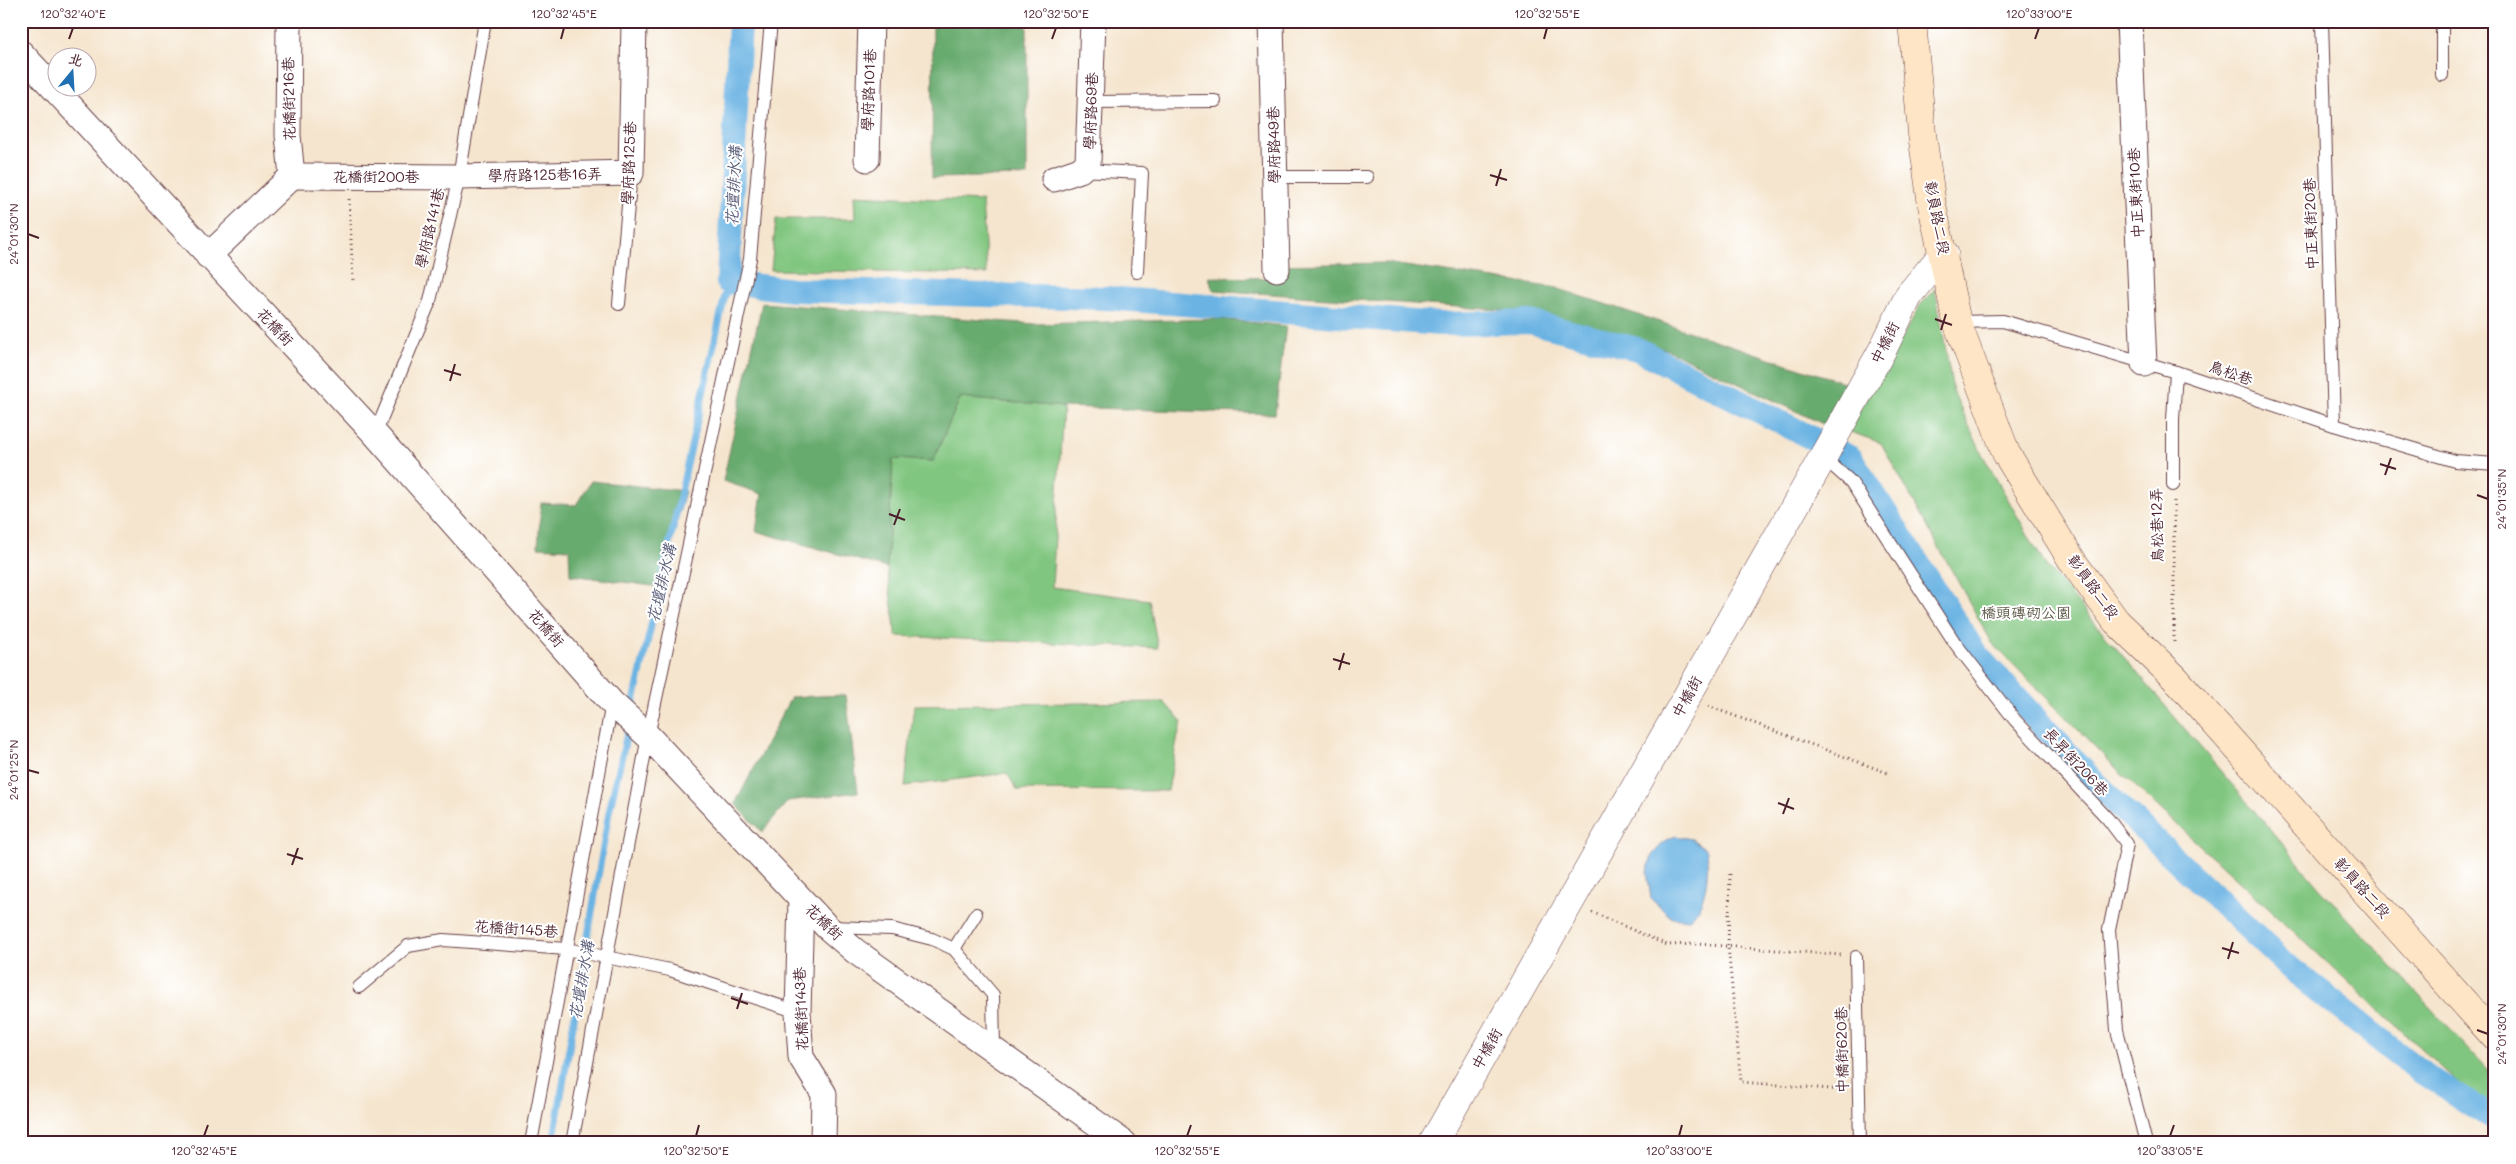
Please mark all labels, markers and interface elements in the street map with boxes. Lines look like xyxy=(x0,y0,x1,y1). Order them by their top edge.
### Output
text: 120°32'40"E xyxy=(40,5,106,21)
text: 120°32'45"E xyxy=(531,5,597,21)
text: 120°32'50"E xyxy=(1023,5,1089,21)
text: 120°32'55"E xyxy=(1514,5,1580,21)
text: 120°33'00"E xyxy=(2006,5,2072,21)
north arrow xyxy=(48,48,98,98)
text: 北 xyxy=(67,48,86,70)
street label: 學府路101巷 xyxy=(857,48,879,132)
street label: 花橋街216巷 xyxy=(277,57,299,141)
street label: 學府路69巷 xyxy=(1079,72,1101,150)
street label: 學府路49巷 xyxy=(1262,106,1284,184)
street label: 學府路125巷 xyxy=(617,121,639,205)
water label: 花壇排水溝 xyxy=(720,143,745,226)
street label: 中正東街10巷 xyxy=(2123,147,2147,239)
street label: 學府路125巷16弄 xyxy=(488,163,602,185)
street label: 花橋街200巷 xyxy=(333,166,419,186)
street label: 中正東街20巷 xyxy=(2298,177,2322,271)
street label: 彰員路二段 xyxy=(1921,179,1955,257)
street label: 學府路141巷 xyxy=(410,185,448,270)
text: 24°01'30"N xyxy=(5,203,21,265)
street label: 花橋街 xyxy=(253,303,298,350)
street label: 中橋街 xyxy=(1865,318,1903,367)
street label: 鳥松巷 xyxy=(2207,355,2256,389)
text: 24°01'35"N xyxy=(2493,469,2509,529)
street label: 鳥松巷12弄 xyxy=(2145,487,2167,563)
water label: 花壇排水溝 xyxy=(641,540,680,624)
street label: 彰員路二段 xyxy=(2064,550,2124,623)
park label: 橋頭磚砌公園 xyxy=(1981,602,2071,622)
street label: 花橋街 xyxy=(524,604,569,651)
street label: 中橋街 xyxy=(1666,672,1706,721)
street label: 長昇街206巷 xyxy=(2040,723,2114,800)
text: 24°01'25"N xyxy=(5,740,21,800)
street label: 彰員路二段 xyxy=(2330,853,2395,922)
street label: 花橋街 xyxy=(802,898,848,944)
street label: 花橋街145巷 xyxy=(473,915,559,941)
water label: 花壇排水溝 xyxy=(563,937,598,1021)
street label: 花橋街143巷 xyxy=(789,967,811,1052)
text: 24°01'30"N xyxy=(2493,1003,2509,1065)
street label: 中橋街620巷 xyxy=(1830,1007,1852,1094)
street label: 中橋街 xyxy=(1466,1024,1506,1073)
text: 120°32'45"E xyxy=(171,1142,237,1158)
text: 120°32'50"E xyxy=(663,1142,729,1158)
text: 120°32'55"E xyxy=(1154,1142,1220,1158)
text: 120°33'00"E xyxy=(1646,1142,1712,1158)
text: 120°33'05"E xyxy=(2137,1142,2203,1158)

